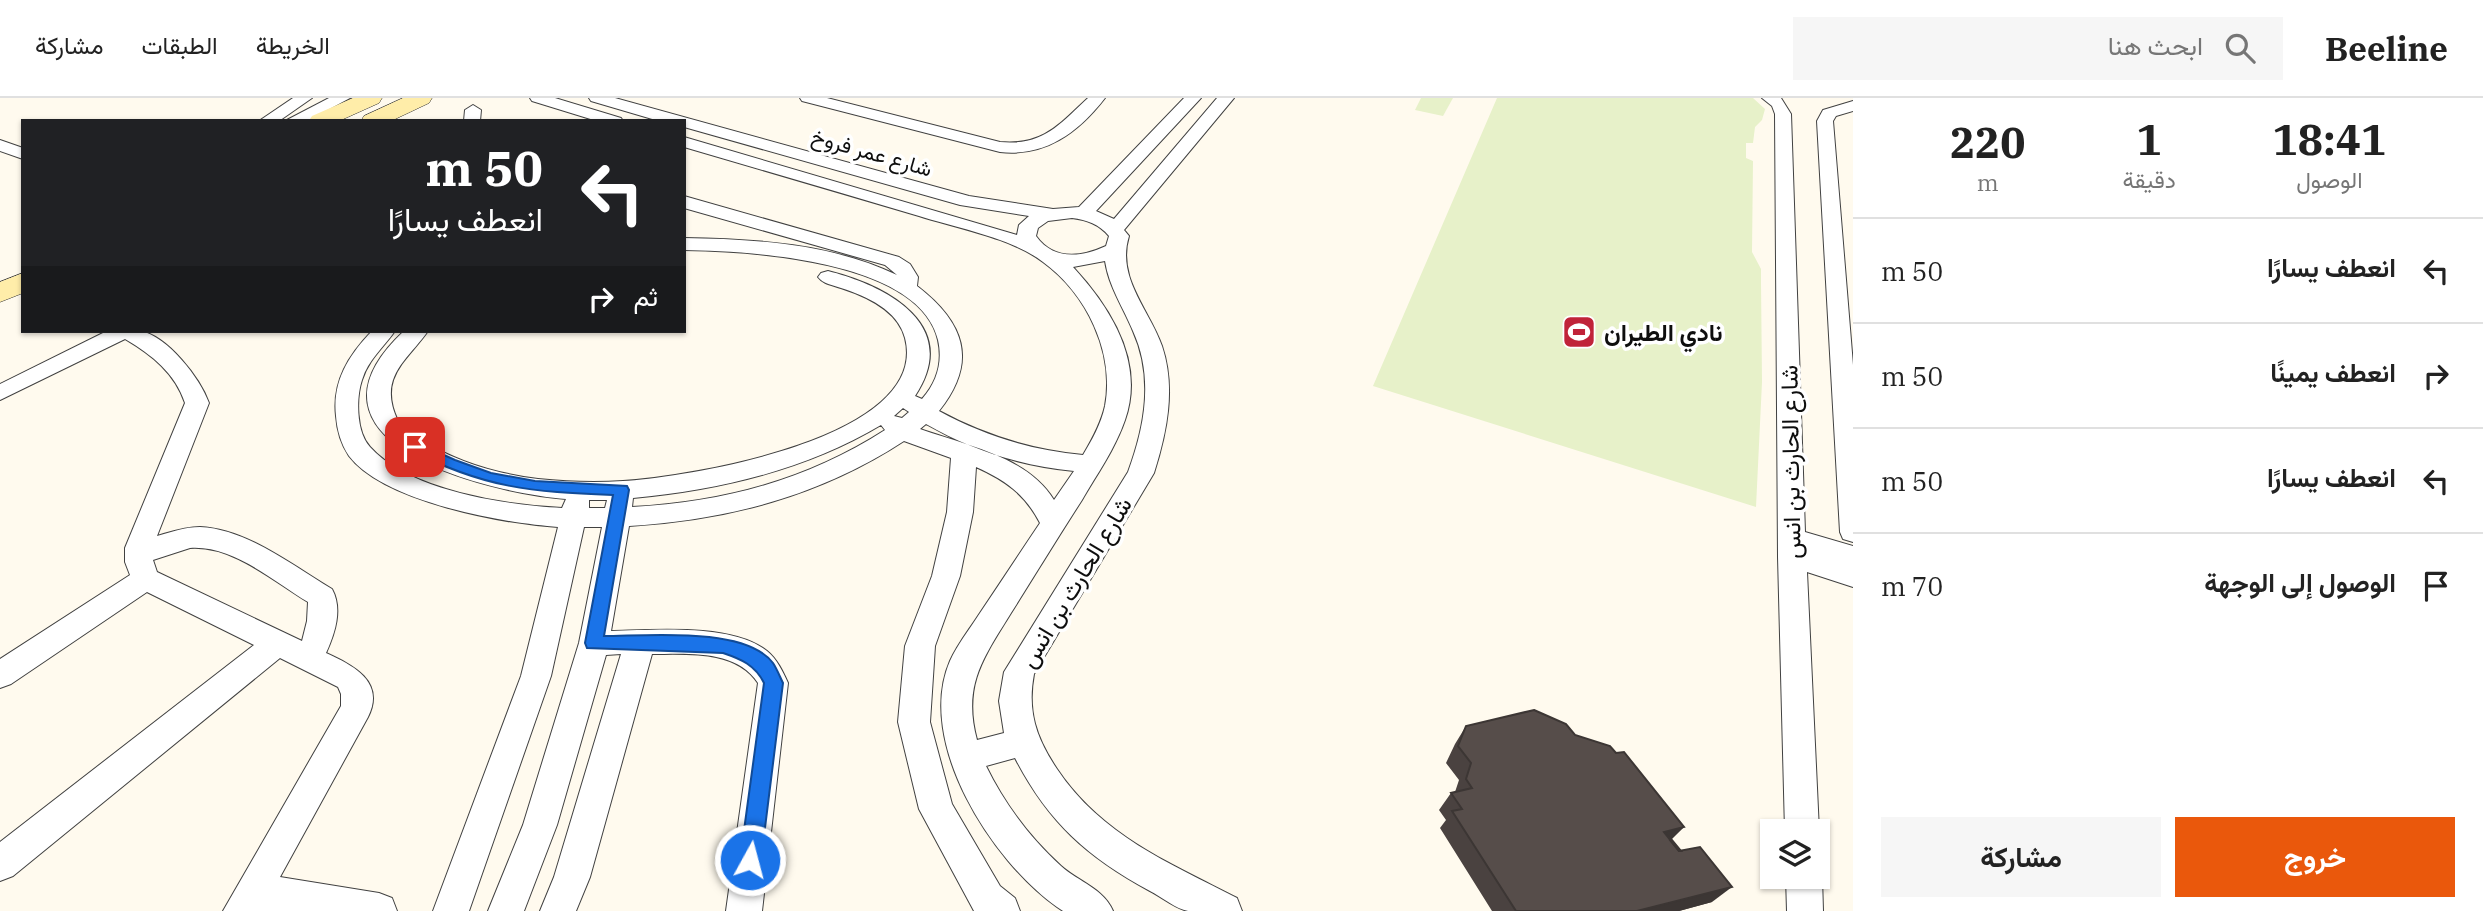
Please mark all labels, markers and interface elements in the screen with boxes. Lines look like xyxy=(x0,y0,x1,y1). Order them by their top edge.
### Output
search box xyxy=(1793,17,2283,80)
text: Beeline xyxy=(2325,27,2448,70)
text: ابحث هنا xyxy=(2108,28,2203,62)
text: مشاركة xyxy=(35,29,103,61)
text: الطبقات xyxy=(141,29,218,61)
text: الخريطة xyxy=(256,29,330,61)
icon: search xyxy=(2221,29,2259,67)
text: 1 xyxy=(2136,112,2162,167)
text: 18:41 xyxy=(2273,112,2386,167)
text: 220 xyxy=(1950,115,2026,170)
street label: شارع عمر فروخ xyxy=(808,121,935,183)
text: 50 m xyxy=(425,136,543,199)
icon: left xyxy=(567,147,658,238)
text: دقيقة xyxy=(2122,164,2176,194)
text: الوصول xyxy=(2296,164,2363,194)
text: m xyxy=(1977,167,1999,197)
text: انعطف يسارًا xyxy=(388,198,543,240)
text: انعطف يسارًا xyxy=(2267,250,2396,284)
icon: left xyxy=(2417,252,2455,290)
text: 50 m xyxy=(1881,254,1943,288)
text: ثم xyxy=(634,279,658,313)
icon: right xyxy=(582,280,620,318)
sports icon: نادي الطيران xyxy=(1560,313,1598,351)
place label: نادي الطيران xyxy=(1604,316,1723,353)
text: انعطف يمينًا xyxy=(2270,355,2396,389)
icon: right xyxy=(2417,357,2455,395)
text: 50 m xyxy=(1881,359,1943,393)
street label: شارع الحارث بن انس xyxy=(1772,365,1809,559)
pin xyxy=(385,417,445,477)
icon: arrive xyxy=(396,428,434,466)
text: انعطف يسارًا xyxy=(2267,460,2396,494)
icon: left xyxy=(2417,462,2455,500)
text: 50 m xyxy=(1881,464,1943,498)
street label: شارع الحارث بن انس xyxy=(1011,491,1140,674)
text: الوصول إلى الوجهة xyxy=(2204,565,2396,599)
icon: arrive xyxy=(2417,567,2455,605)
text: 70 m xyxy=(1881,569,1943,603)
button: مشاركة xyxy=(1881,817,2161,897)
button: خروج xyxy=(2175,817,2455,897)
map controls xyxy=(1760,819,1830,889)
button: layers xyxy=(1760,819,1830,889)
position arrow xyxy=(713,823,787,897)

